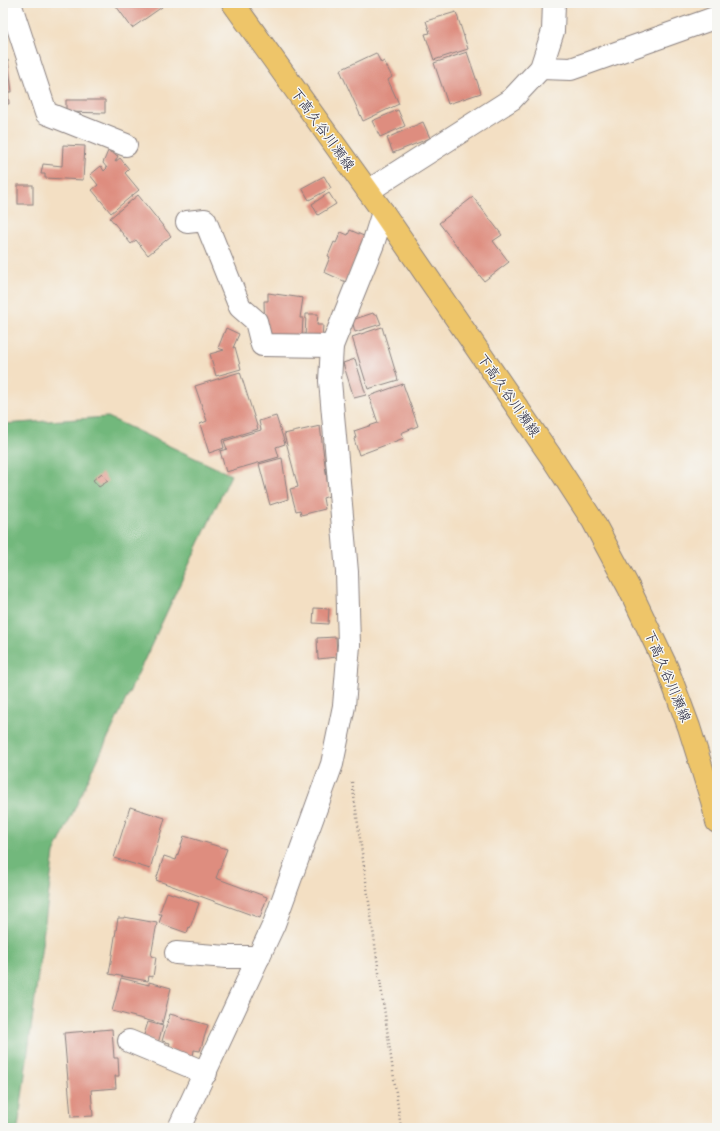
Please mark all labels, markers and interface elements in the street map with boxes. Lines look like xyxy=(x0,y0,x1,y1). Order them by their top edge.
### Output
street label: 下高久谷川瀬線 xyxy=(284,85,358,176)
street label: 下高久谷川瀬線 xyxy=(471,350,544,442)
street label: 下高久谷川瀬線 xyxy=(638,628,695,726)

